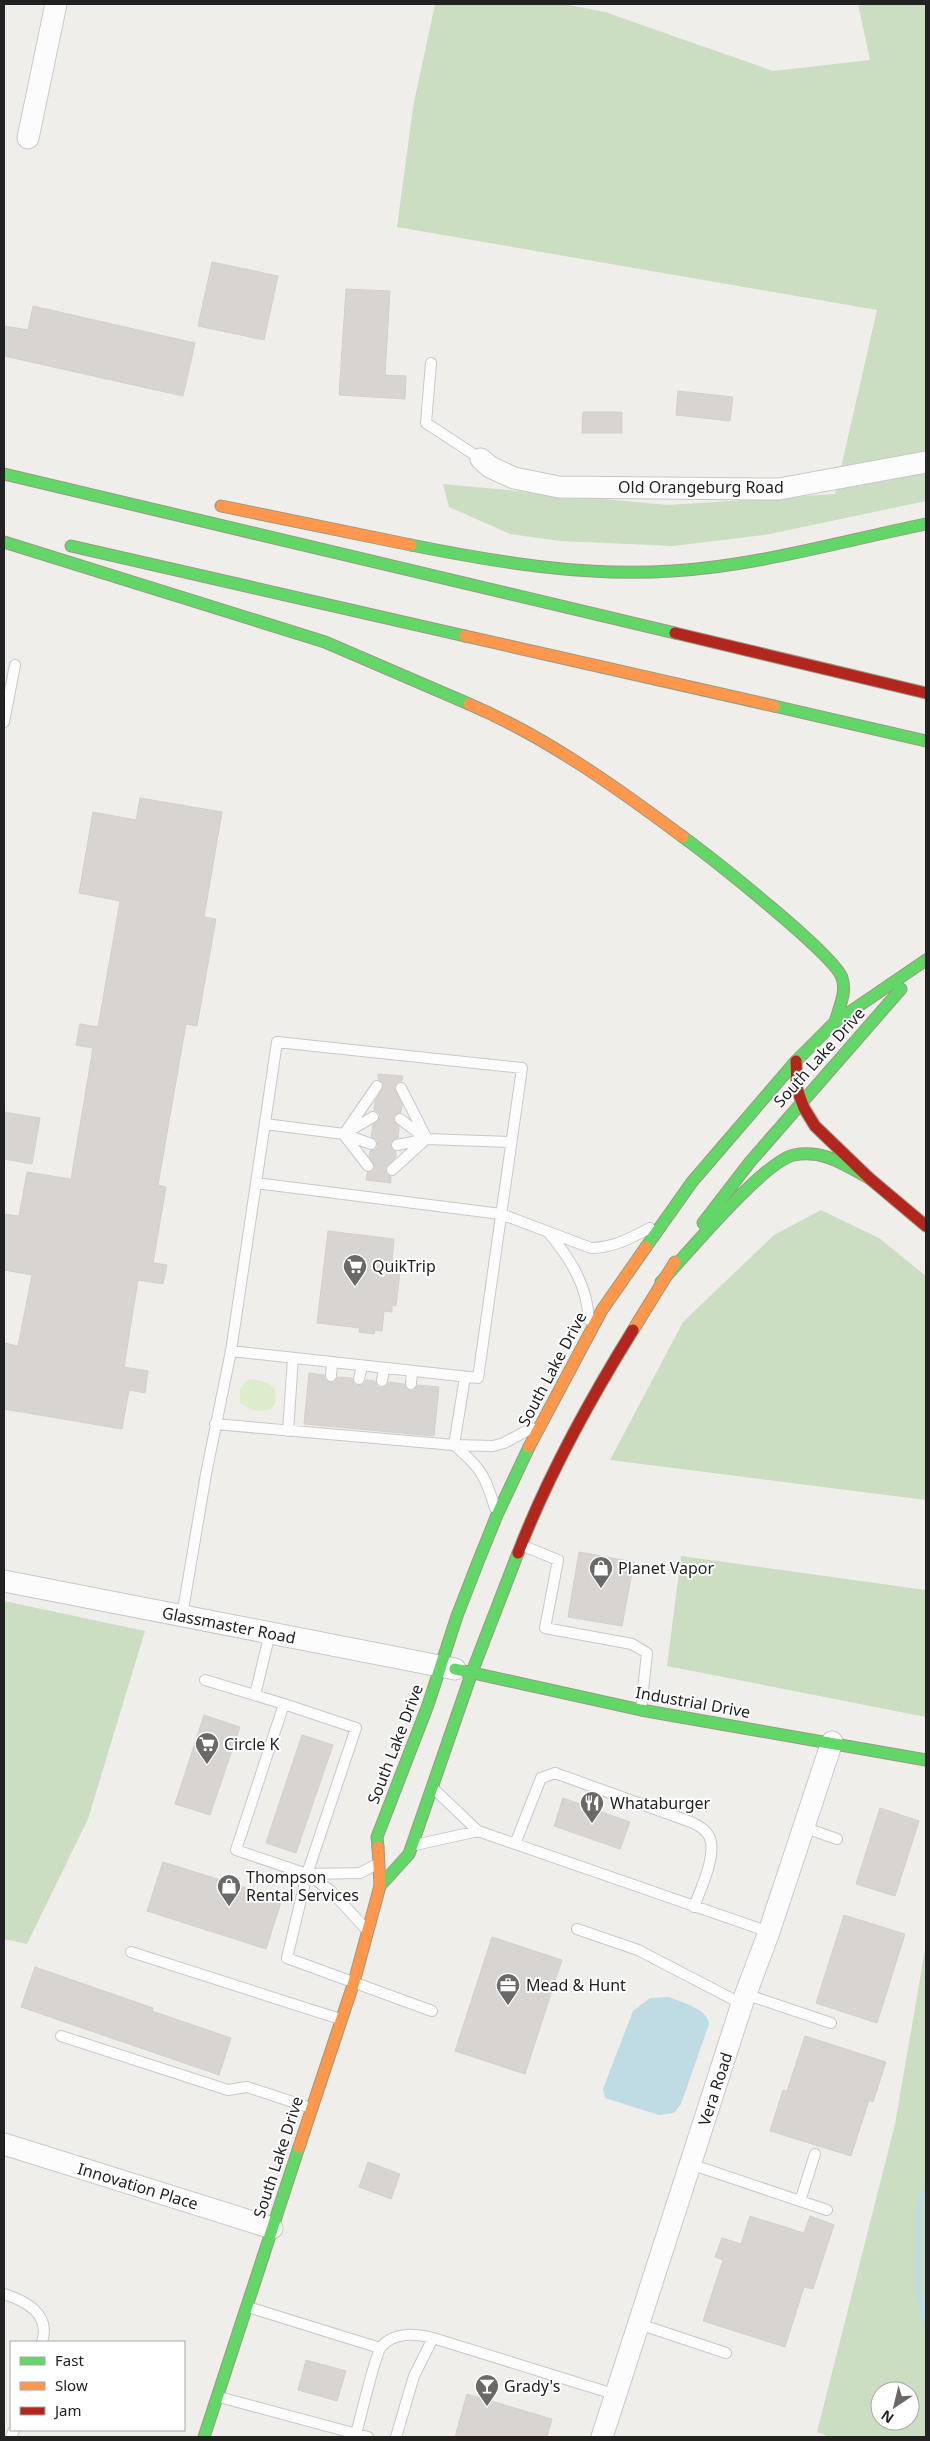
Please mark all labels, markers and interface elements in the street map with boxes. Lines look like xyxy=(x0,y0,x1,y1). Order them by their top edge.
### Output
street label: Old Orangeburg Road xyxy=(618,476,784,498)
street label: South Lake Drive xyxy=(768,1003,870,1111)
supermarket icon: QuikTrip xyxy=(342,1253,368,1287)
place label: QuikTrip xyxy=(372,1255,436,1277)
street label: South Lake Drive xyxy=(513,1308,591,1430)
shop icon: Planet Vapor xyxy=(588,1555,614,1589)
place label: Planet Vapor xyxy=(618,1557,714,1579)
street label: Glassmaster Road xyxy=(160,1601,298,1649)
street label: South Lake Drive xyxy=(362,1681,428,1807)
street label: Industrial Drive xyxy=(634,1681,752,1723)
supermarket icon: Circle K xyxy=(194,1731,220,1765)
place label: Circle K xyxy=(224,1733,280,1755)
restaurant icon: Whataburger xyxy=(579,1790,605,1824)
place label: Whataburger xyxy=(610,1792,711,1814)
place label: Thompson Rental Services xyxy=(246,1866,359,1906)
shop icon: Thompson Rental Services xyxy=(216,1873,242,1907)
office icon: Mead & Hunt xyxy=(495,1972,521,2006)
place label: Mead & Hunt xyxy=(526,1974,626,1996)
street label: Vera Road xyxy=(693,2049,737,2129)
street label: South Lake Drive xyxy=(248,2093,308,2221)
street label: Innovation Place xyxy=(75,2157,201,2215)
legend xyxy=(10,2341,185,2431)
text: Fast xyxy=(55,2350,84,2370)
bar icon: Grady's xyxy=(474,2373,500,2407)
text: Slow xyxy=(55,2375,88,2395)
place label: Grady's xyxy=(504,2375,560,2397)
north arrow xyxy=(870,2381,920,2431)
text: Jam xyxy=(53,2400,82,2420)
text: N xyxy=(877,2406,897,2428)

